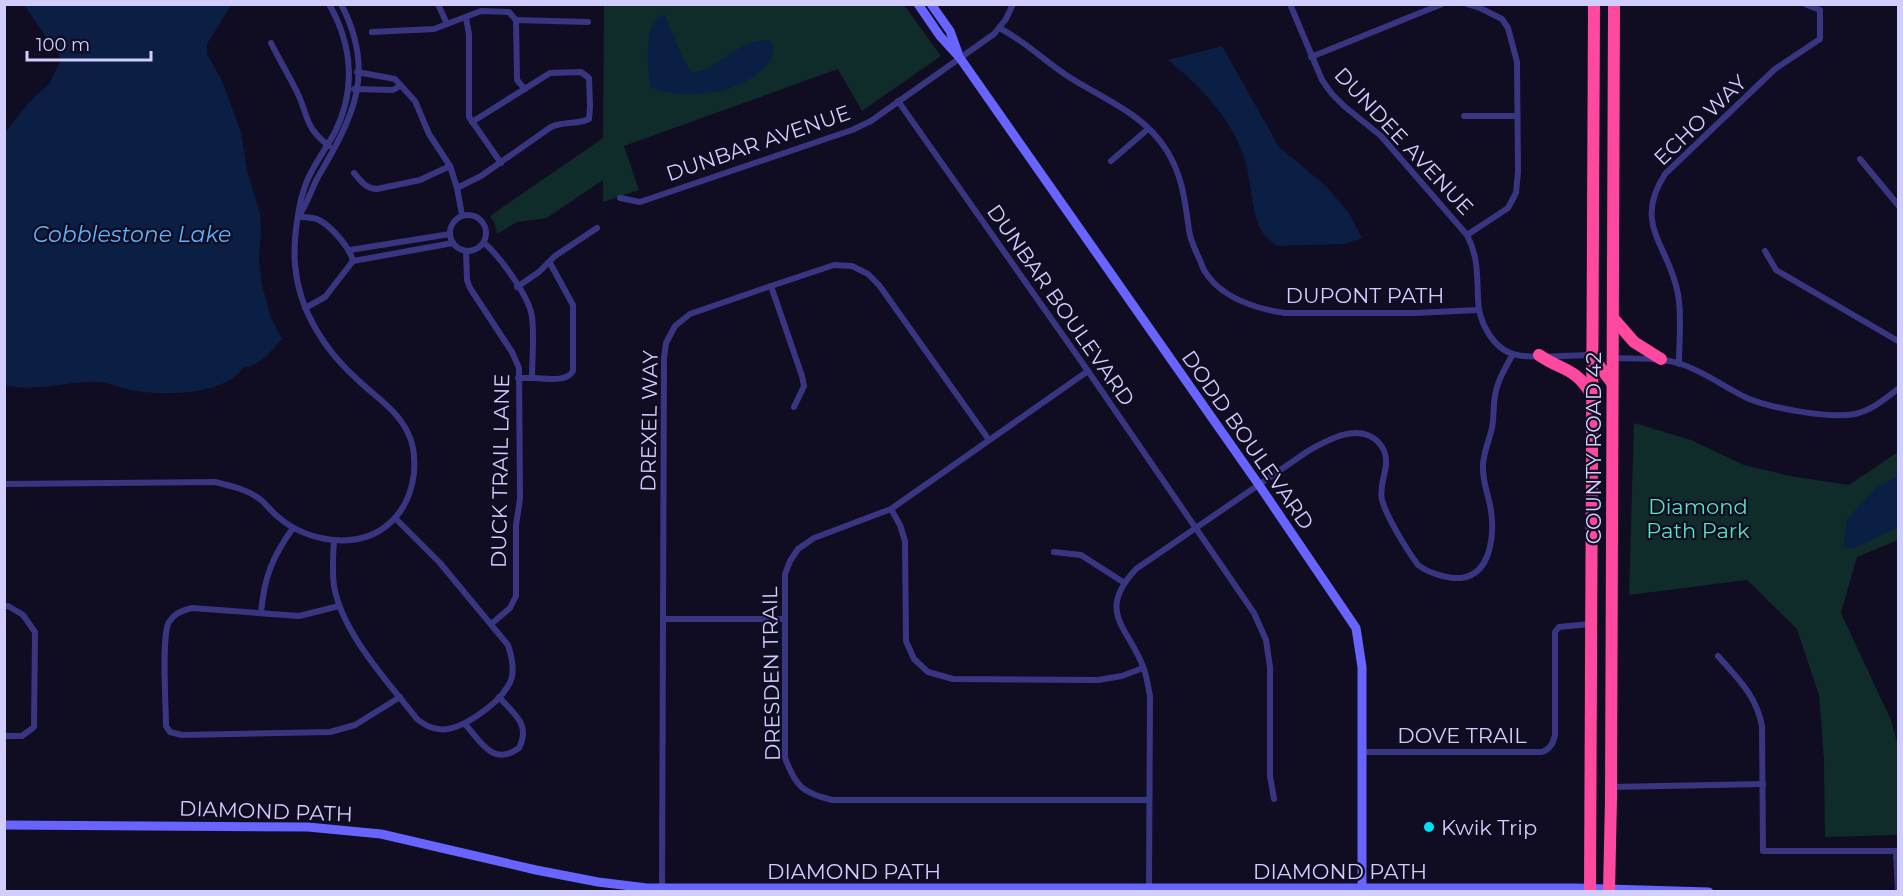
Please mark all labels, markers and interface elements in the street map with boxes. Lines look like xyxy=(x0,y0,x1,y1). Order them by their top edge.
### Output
scale bar xyxy=(27,24,152,62)
text: 100 m xyxy=(36,34,90,56)
street label: DUNDEE AVENUE xyxy=(1329,62,1479,220)
street label: ECHO WAY xyxy=(1648,69,1752,170)
street label: DUNBAR AVENUE xyxy=(663,100,853,186)
street label: DUNBAR BOULEVARD xyxy=(982,199,1140,411)
water label: Cobblestone Lake xyxy=(33,221,231,248)
street label: DUPONT PATH xyxy=(1286,283,1444,308)
street label: DODD BOULEVARD xyxy=(1177,346,1319,534)
street label: DREXEL WAY xyxy=(635,349,663,492)
street label: COUNTY ROAD 42 xyxy=(1581,352,1606,544)
street label: DUCK TRAIL LANE xyxy=(486,374,514,568)
park label: Diamond Path Park xyxy=(1646,494,1750,543)
street label: DRESDEN TRAIL xyxy=(757,586,785,761)
street label: DOVE TRAIL xyxy=(1397,723,1527,748)
street label: DIAMOND PATH xyxy=(179,795,353,827)
place label: Kwik Trip xyxy=(1441,815,1537,840)
marker: Kwik Trip xyxy=(1422,820,1436,834)
street label: DIAMOND PATH xyxy=(767,859,941,884)
street label: DIAMOND PATH xyxy=(1253,859,1427,884)

